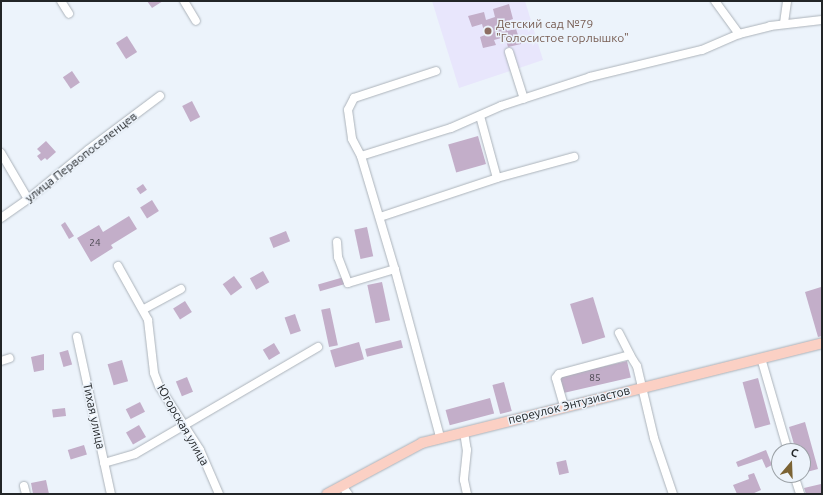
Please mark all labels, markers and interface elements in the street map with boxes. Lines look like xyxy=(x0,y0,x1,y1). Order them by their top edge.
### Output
place label: Детский сад №79 "Голосистое горлышко" xyxy=(496,17,629,45)
marker: Детский сад №79 "Голосистое горлышко" xyxy=(483,26,493,36)
street label: улица Первопоселенцев xyxy=(22,109,140,205)
house number: 24 xyxy=(89,237,101,249)
house number: 85 xyxy=(589,372,601,384)
street label: Тихая улица xyxy=(80,382,108,450)
street label: Югорская улица xyxy=(154,382,212,468)
street label: переулок Энтузиастов xyxy=(507,383,631,427)
north arrow xyxy=(771,443,811,483)
text: С xyxy=(789,446,800,459)

